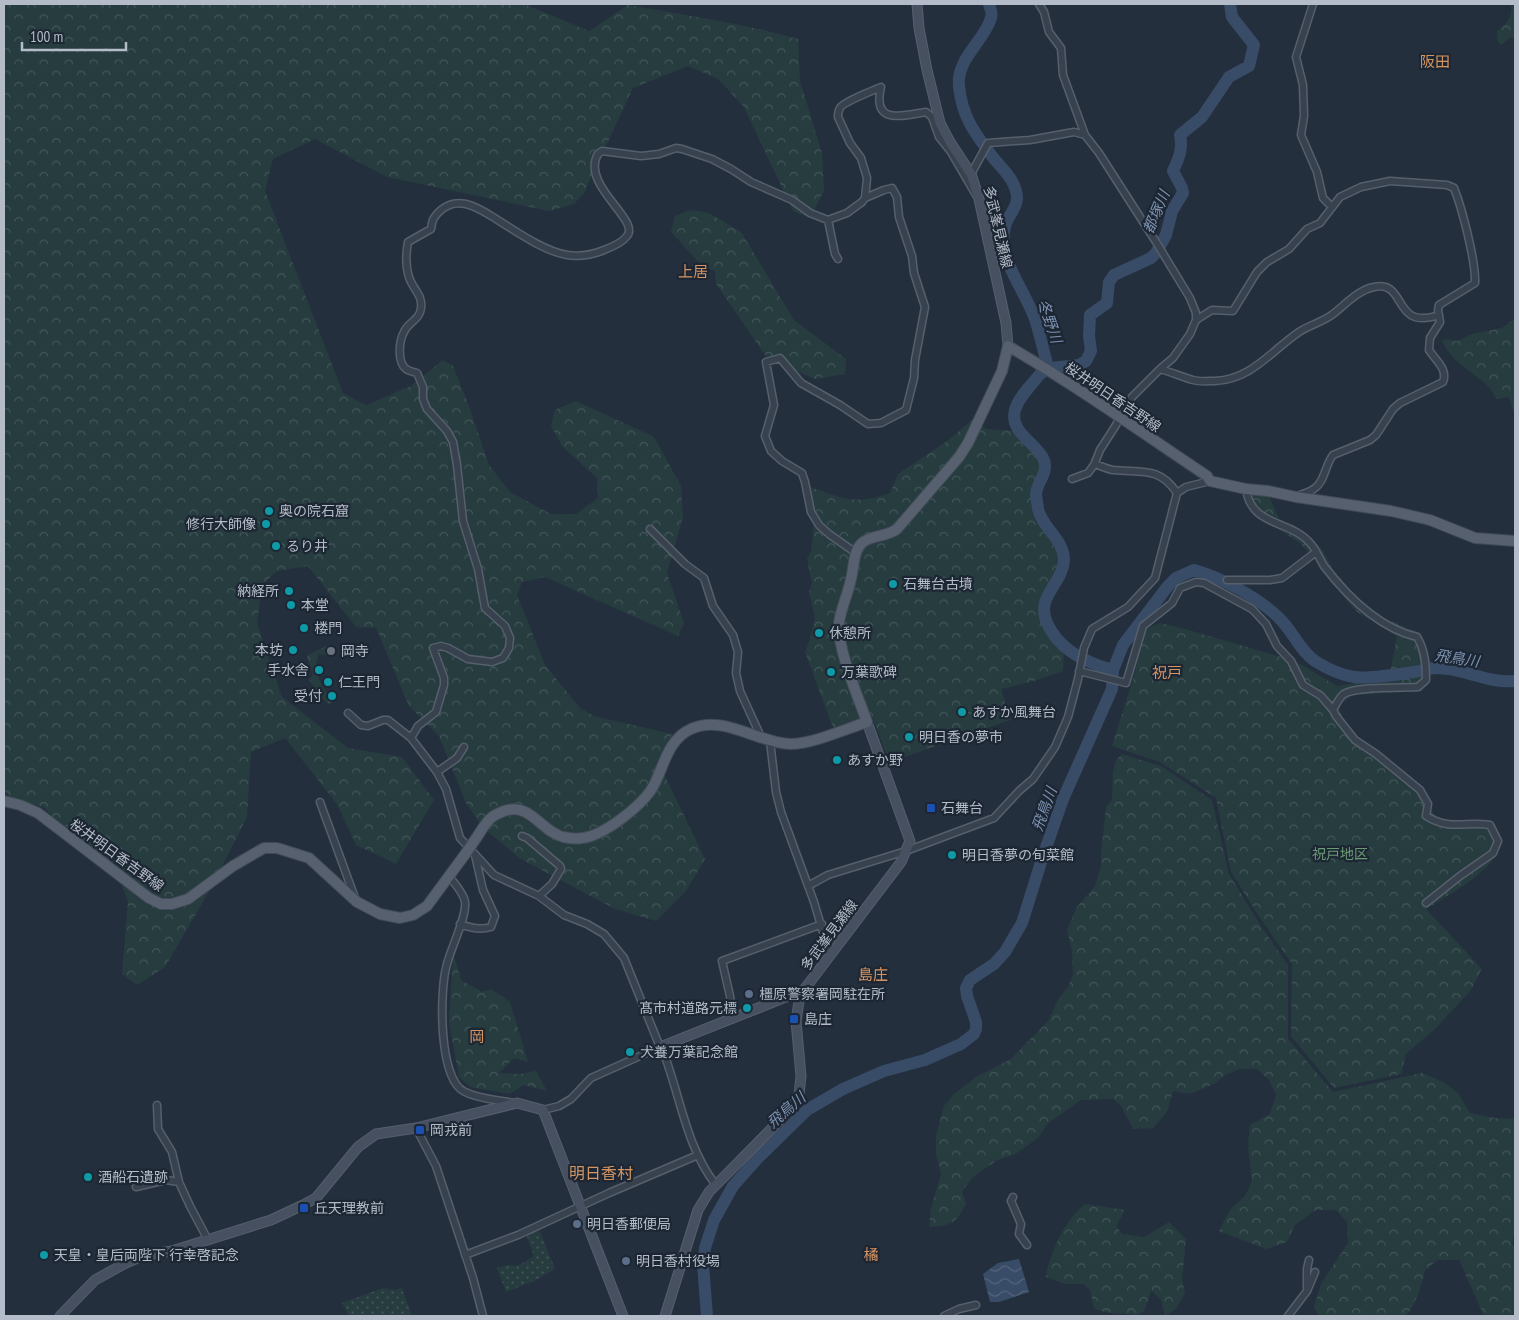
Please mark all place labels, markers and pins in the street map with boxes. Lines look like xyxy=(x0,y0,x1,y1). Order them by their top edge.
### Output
place label: 奥の院石窟 xyxy=(279,502,349,520)
marker: 奥の院石窟 xyxy=(263,505,275,517)
place label: 修行大師像 xyxy=(186,515,256,533)
marker: 修行大師像 xyxy=(260,518,272,530)
place label: るり井 xyxy=(286,537,328,555)
marker: るり井 xyxy=(270,540,282,552)
place label: 石舞台古墳 xyxy=(903,575,973,593)
marker: 石舞台古墳 xyxy=(887,578,899,590)
place label: 納経所 xyxy=(237,582,279,600)
marker: 納経所 xyxy=(283,585,295,597)
place label: 本堂 xyxy=(301,596,329,614)
marker: 本堂 xyxy=(285,599,297,611)
place label: 楼門 xyxy=(314,619,342,637)
marker: 楼門 xyxy=(298,622,310,634)
place label: 休憩所 xyxy=(829,624,871,642)
marker: 休憩所 xyxy=(813,627,825,639)
place label: 本坊 xyxy=(255,641,283,659)
place label: 岡寺 xyxy=(341,642,369,660)
marker: 本坊 xyxy=(287,644,299,656)
marker: 岡寺 xyxy=(325,645,337,657)
place label: 手水舎 xyxy=(267,661,309,679)
place label: 万葉歌碑 xyxy=(841,663,897,681)
marker: 手水舎 xyxy=(313,664,325,676)
marker: 万葉歌碑 xyxy=(825,666,837,678)
place label: 仁王門 xyxy=(338,673,380,691)
marker: 仁王門 xyxy=(322,676,334,688)
place label: 受付 xyxy=(294,687,322,705)
marker: 受付 xyxy=(326,690,338,702)
place label: あすか風舞台 xyxy=(972,703,1056,721)
marker: あすか風舞台 xyxy=(956,706,968,718)
place label: 明日香の夢市 xyxy=(919,728,1003,746)
marker: 明日香の夢市 xyxy=(903,731,915,743)
place label: あすか野 xyxy=(847,751,903,769)
marker: あすか野 xyxy=(831,754,843,766)
place label: 石舞台 xyxy=(941,799,983,817)
marker: 石舞台 xyxy=(925,802,937,814)
place label: 明日香夢の旬菜館 xyxy=(962,846,1074,864)
marker: 明日香夢の旬菜館 xyxy=(946,849,958,861)
place label: 橿原警察署岡駐在所 xyxy=(759,985,885,1003)
marker: 橿原警察署岡駐在所 xyxy=(743,988,755,1000)
place label: 髙市村道路元標 xyxy=(639,999,737,1017)
marker: 髙市村道路元標 xyxy=(741,1002,753,1014)
place label: 島庄 xyxy=(804,1010,832,1028)
marker: 島庄 xyxy=(788,1013,800,1025)
place label: 犬養万葉記念館 xyxy=(640,1043,738,1061)
marker: 犬養万葉記念館 xyxy=(624,1046,636,1058)
place label: 岡戎前 xyxy=(430,1121,472,1139)
marker: 岡戎前 xyxy=(414,1124,426,1136)
place label: 酒船石遺跡 xyxy=(98,1168,168,1186)
marker: 酒船石遺跡 xyxy=(82,1171,94,1183)
place label: 丘天理教前 xyxy=(314,1199,384,1217)
marker: 丘天理教前 xyxy=(298,1202,310,1214)
place label: 明日香郵便局 xyxy=(587,1215,671,1233)
marker: 明日香郵便局 xyxy=(571,1218,583,1230)
place label: 天皇・皇后両陛下 行幸啓記念 xyxy=(54,1246,239,1264)
marker: 天皇・皇后両陛下 行幸啓記念 xyxy=(38,1249,50,1261)
place label: 明日香村役場 xyxy=(636,1252,720,1270)
marker: 明日香村役場 xyxy=(620,1255,632,1267)

